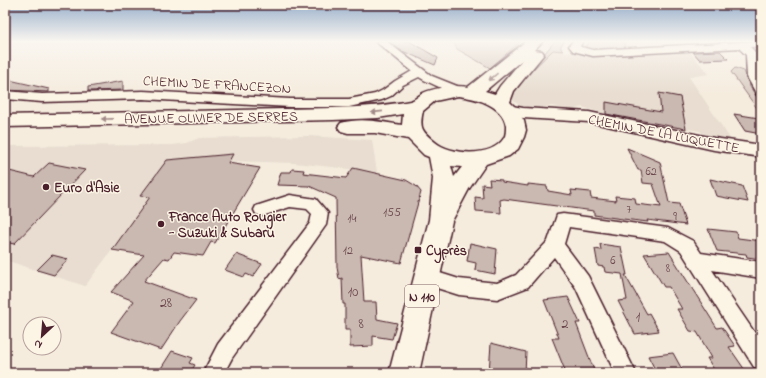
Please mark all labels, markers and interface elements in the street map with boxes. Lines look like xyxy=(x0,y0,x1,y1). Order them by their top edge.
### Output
street label: CHEMIN DE FRANCEZON xyxy=(142,71,292,100)
one-way arrow xyxy=(487,72,498,81)
street label: AVENUE OLIVIER DE SERRES xyxy=(124,106,298,131)
one-way arrow xyxy=(371,109,383,115)
street label: CHEMIN DE LA LUQUETTE xyxy=(586,110,741,159)
one-way arrow xyxy=(100,116,113,122)
house number: 62 xyxy=(645,163,657,181)
place label: Euro d'Asie xyxy=(54,178,120,199)
marker: Euro d'Asie xyxy=(41,182,51,192)
house number: 7 xyxy=(627,201,632,219)
house number: 155 xyxy=(383,204,401,222)
place label: France Auto Rougier - Suzuki & Subaru xyxy=(168,207,287,244)
house number: 9 xyxy=(673,208,677,226)
house number: 14 xyxy=(348,210,356,228)
marker: France Auto Rougier - Suzuki & Subaru xyxy=(156,219,166,229)
place label: Cyprès xyxy=(426,241,467,264)
house number: 12 xyxy=(343,242,353,260)
marker: Cyprès xyxy=(413,245,423,255)
house number: 6 xyxy=(610,252,616,270)
house number: 8 xyxy=(666,260,671,278)
house number: 10 xyxy=(348,282,358,303)
road number: N 110 xyxy=(405,285,439,307)
house number: 28 xyxy=(160,293,172,314)
house number: 1 xyxy=(636,307,641,328)
house number: 8 xyxy=(358,314,364,335)
house number: 2 xyxy=(562,314,569,335)
north arrow xyxy=(22,316,62,356)
text: N xyxy=(31,335,45,353)

